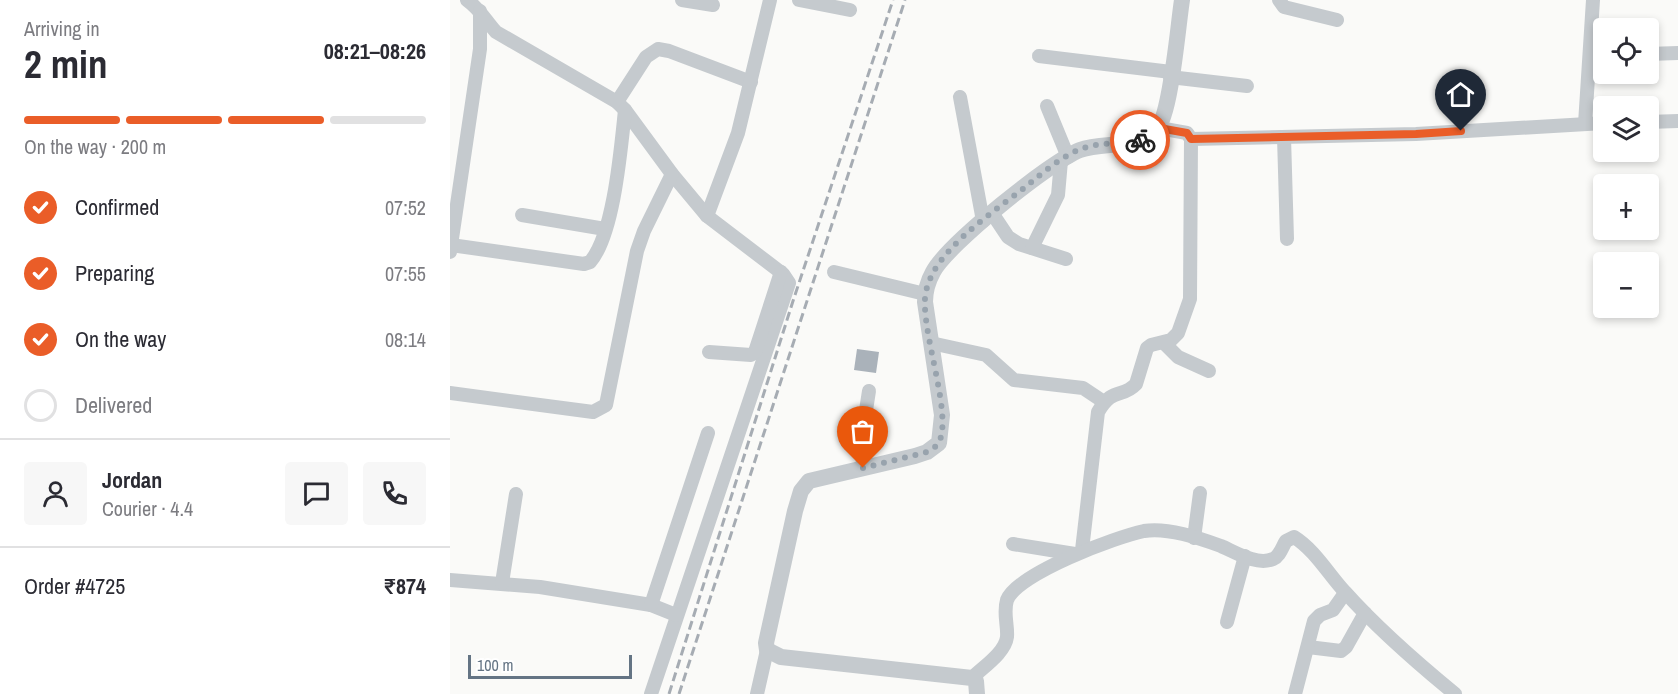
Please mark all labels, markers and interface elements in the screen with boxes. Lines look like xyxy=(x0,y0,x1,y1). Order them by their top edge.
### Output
text: Arriving in xyxy=(24,15,100,42)
map controls xyxy=(1593,18,1659,318)
button: locate xyxy=(1593,18,1659,84)
text: 08:21–08:26 xyxy=(324,36,426,66)
text: 2 min xyxy=(24,38,108,90)
pin xyxy=(1435,69,1486,131)
icon: home xyxy=(1444,78,1477,111)
button: layers xyxy=(1593,96,1659,162)
courier xyxy=(1110,110,1170,170)
icon: bike xyxy=(1124,124,1157,157)
text: On the way · 200 m xyxy=(24,133,166,160)
button: + xyxy=(1593,174,1659,240)
icon: check xyxy=(24,191,57,224)
text: Confirmed xyxy=(75,192,159,222)
text: 07:52 xyxy=(385,194,426,221)
button: − xyxy=(1593,252,1659,318)
icon: check xyxy=(24,257,57,290)
text: Preparing xyxy=(75,258,154,288)
text: 07:55 xyxy=(385,260,426,287)
icon: check xyxy=(24,323,57,356)
text: On the way xyxy=(75,324,166,354)
text: 08:14 xyxy=(385,326,426,353)
text: Delivered xyxy=(75,390,152,420)
pin xyxy=(837,406,888,468)
icon: bag xyxy=(846,415,879,448)
button: person xyxy=(24,462,87,525)
button: chat xyxy=(285,462,348,525)
button: phone xyxy=(363,462,426,525)
text: Jordan xyxy=(102,465,162,495)
text: Courier · 4.4 xyxy=(102,495,193,522)
text: Order #4725 xyxy=(24,571,125,601)
text: ₹874 xyxy=(383,571,426,601)
scale bar xyxy=(468,652,632,680)
text: 100 m xyxy=(477,654,513,676)

